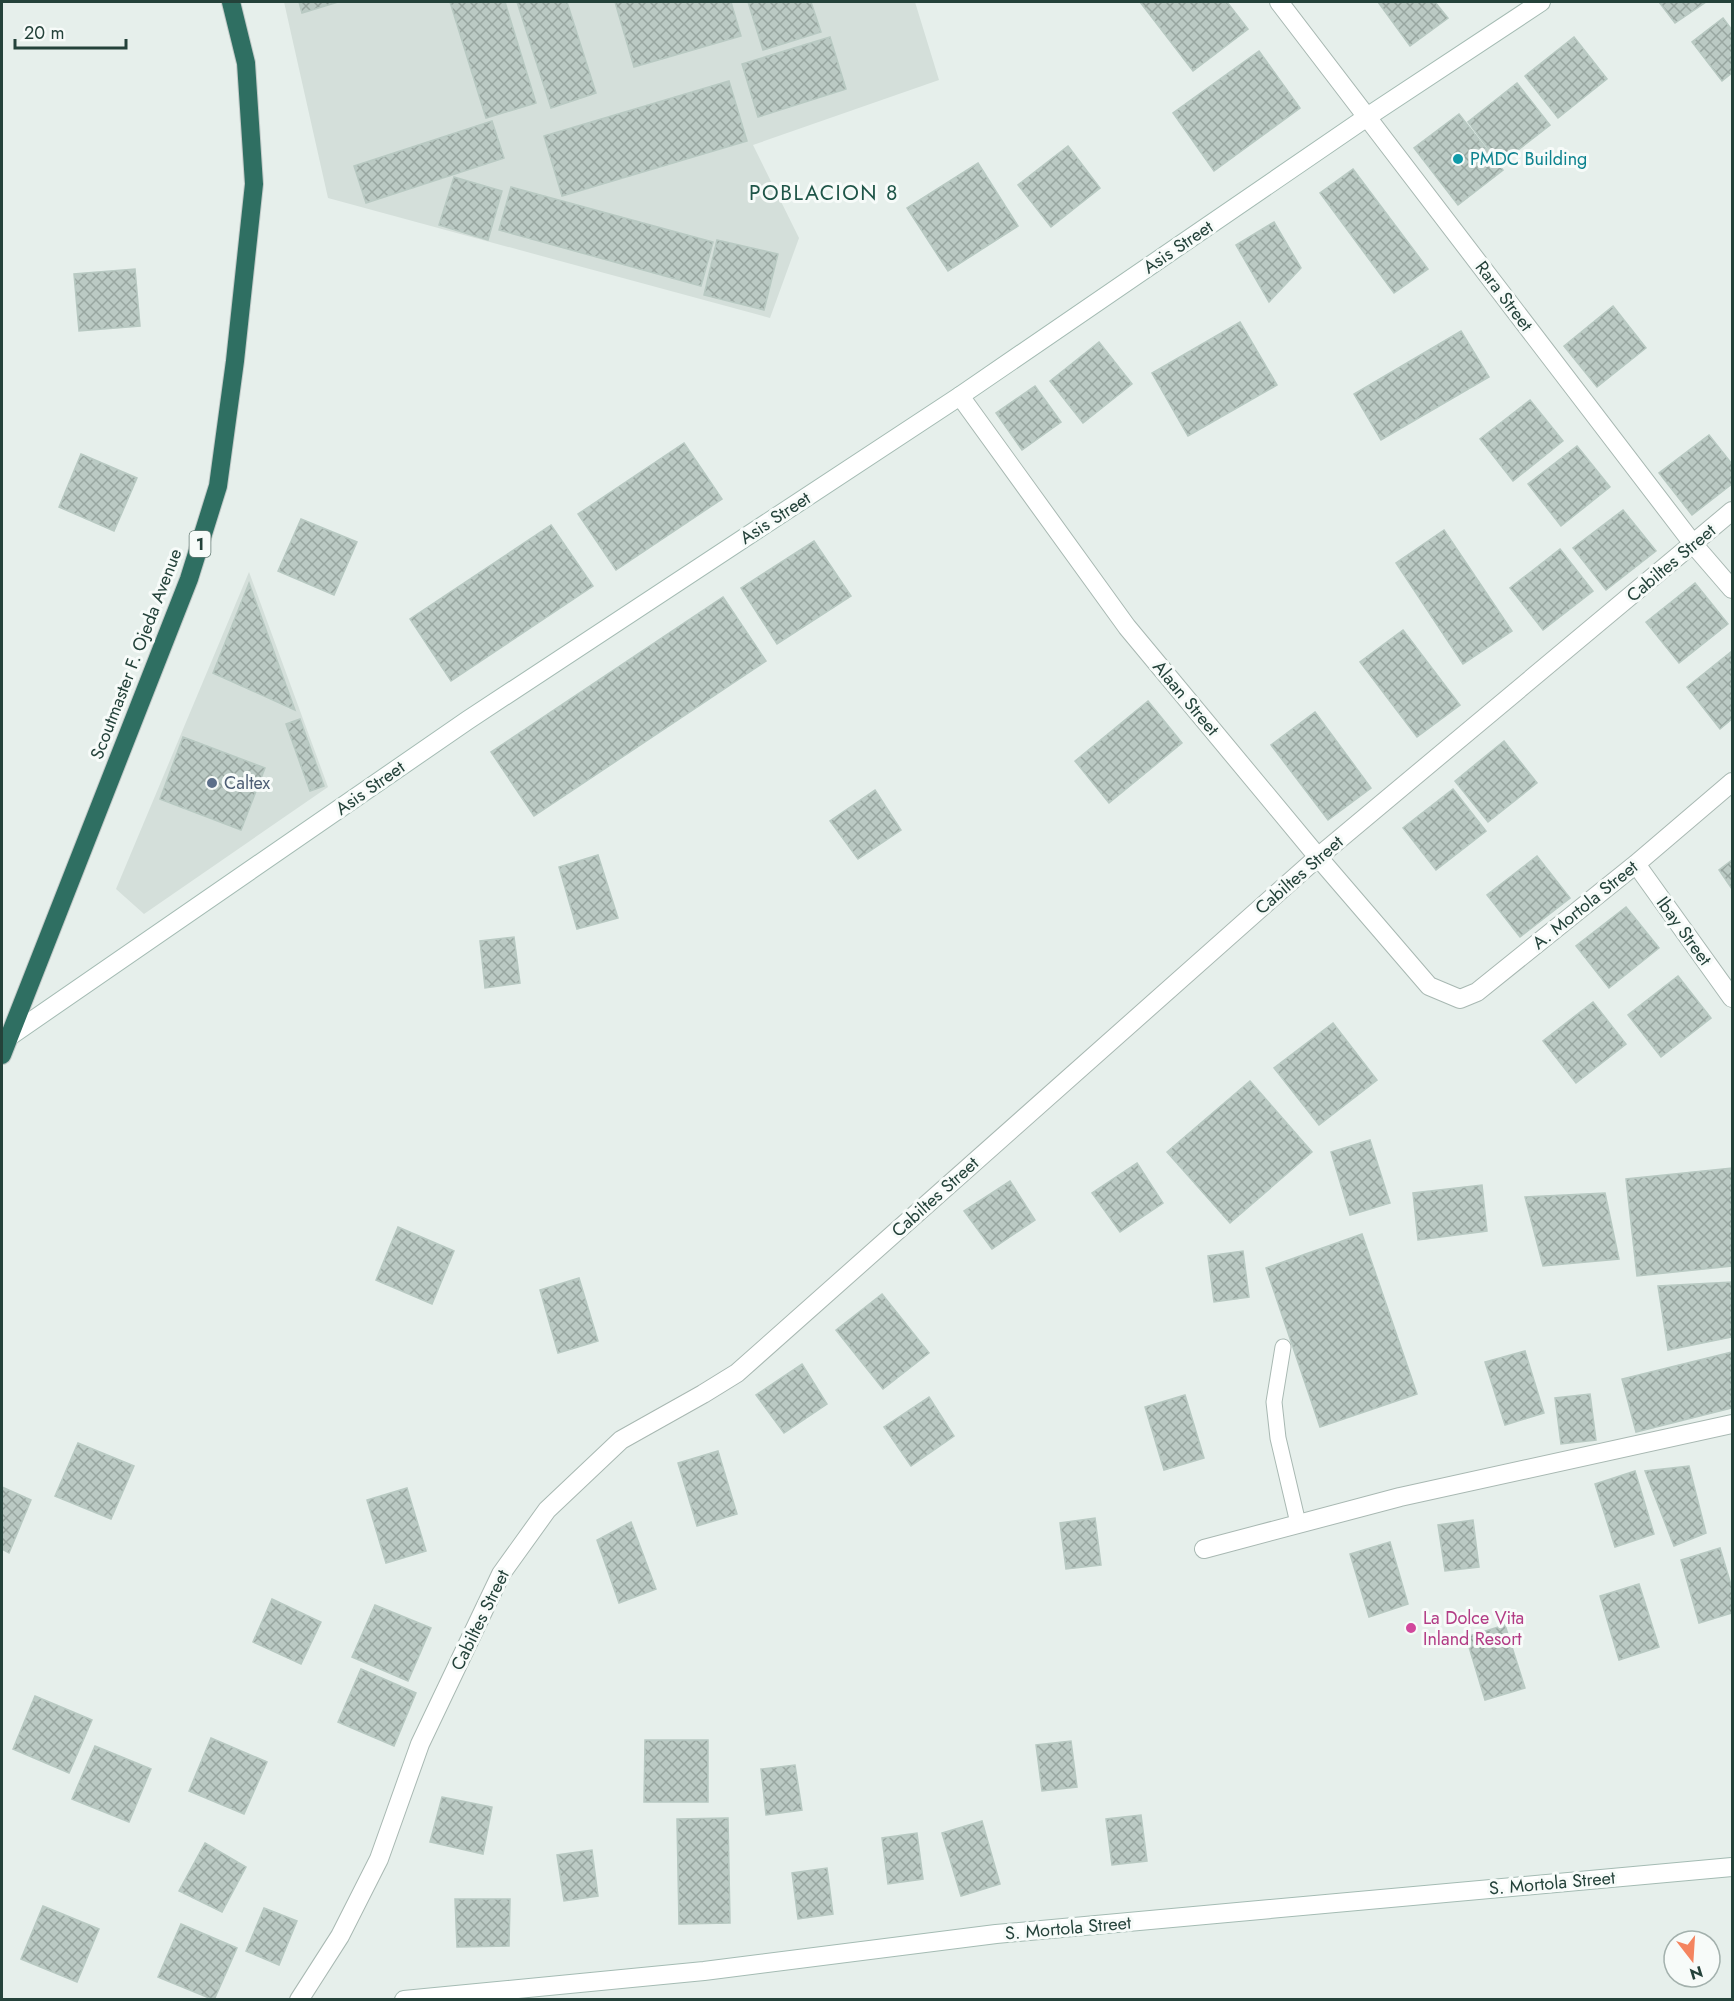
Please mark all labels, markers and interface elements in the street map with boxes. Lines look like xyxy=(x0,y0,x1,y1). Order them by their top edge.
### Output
scale bar xyxy=(15,12,126,50)
text: 20 m xyxy=(24,20,64,46)
place label: PMDC Building xyxy=(1470,146,1587,172)
marker: PMDC Building xyxy=(1451,152,1465,166)
district label: POBLACION 8 xyxy=(749,178,899,208)
street label: Asis Street xyxy=(1138,214,1219,280)
street label: Rara Street xyxy=(1469,255,1539,337)
street label: Asis Street xyxy=(735,485,816,551)
street label: Cabiltes Street xyxy=(1621,517,1722,608)
road number: 1 xyxy=(190,531,210,557)
street label: Scoutmaster F. Ojeda Avenue xyxy=(84,545,188,763)
street label: Alaan Street xyxy=(1147,655,1226,742)
street label: Asis Street xyxy=(330,754,411,821)
place label: Caltex xyxy=(224,770,270,796)
marker: Caltex xyxy=(205,776,219,790)
street label: Cabiltes Street xyxy=(1249,829,1349,921)
street label: A. Mortola Street xyxy=(1527,854,1644,956)
street label: Ibay Street xyxy=(1650,891,1718,971)
street label: Cabiltes Street xyxy=(886,1150,985,1243)
street label: Cabiltes Street xyxy=(444,1565,516,1675)
place label: La Dolce Vita Inland Resort xyxy=(1423,1605,1524,1652)
marker: La Dolce Vita Inland Resort xyxy=(1404,1621,1418,1635)
street label: S. Mortola Street xyxy=(1488,1864,1617,1901)
street label: S. Mortola Street xyxy=(1004,1909,1133,1946)
north arrow xyxy=(1662,1929,1722,1989)
text: N xyxy=(1687,1960,1706,1986)

